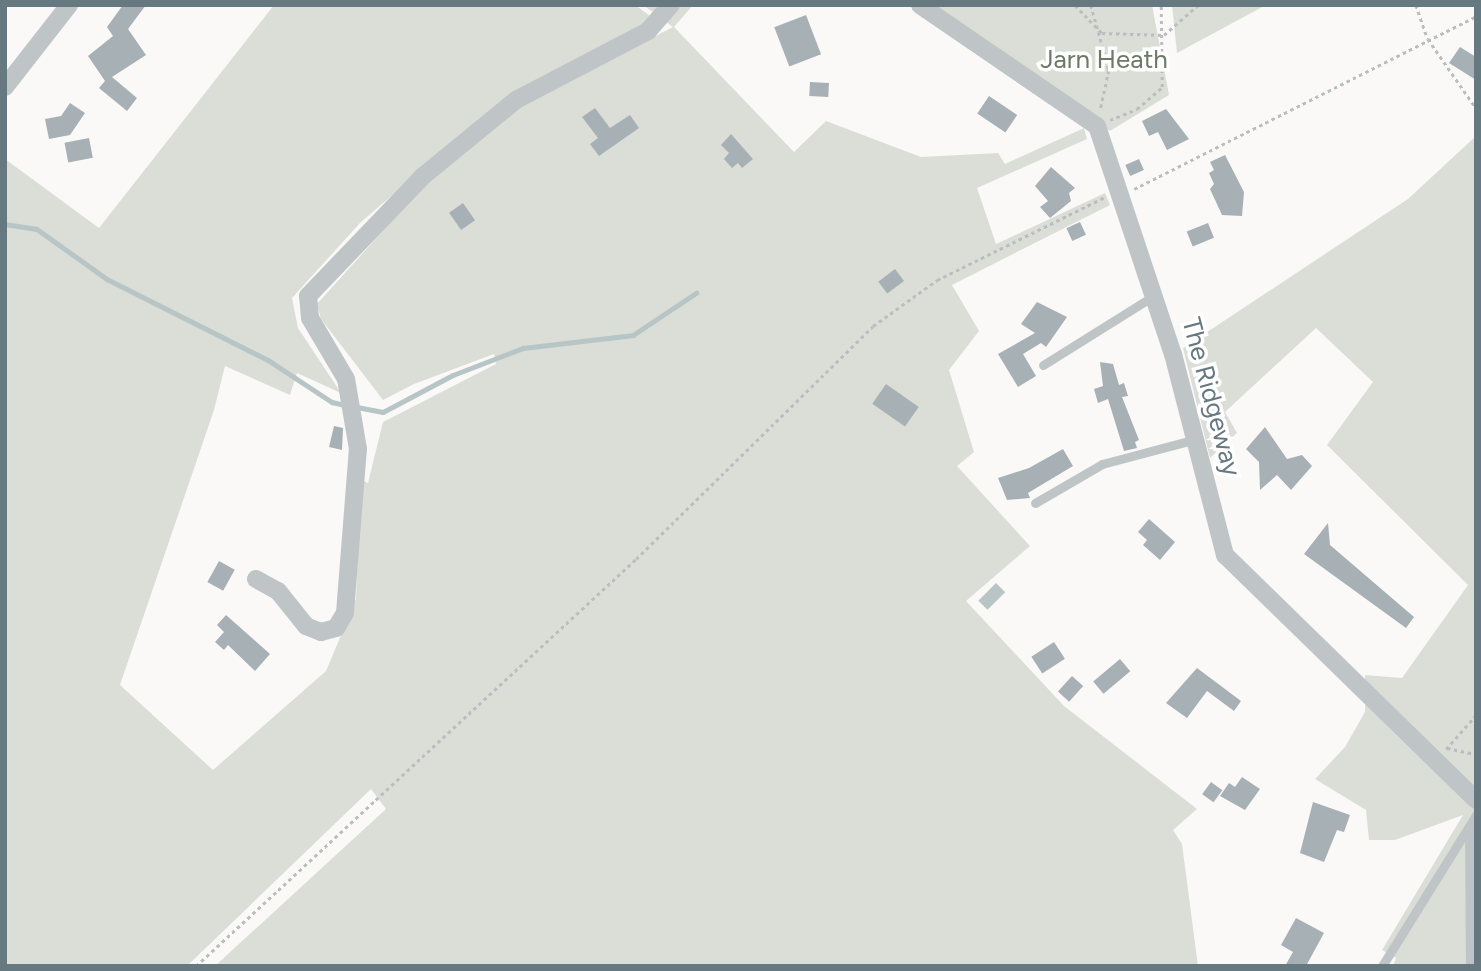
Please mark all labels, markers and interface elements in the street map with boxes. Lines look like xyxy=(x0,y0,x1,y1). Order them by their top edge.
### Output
park label: Jarn Heath xyxy=(1040,44,1168,76)
street label: The Ridgeway xyxy=(1175,314,1247,480)

